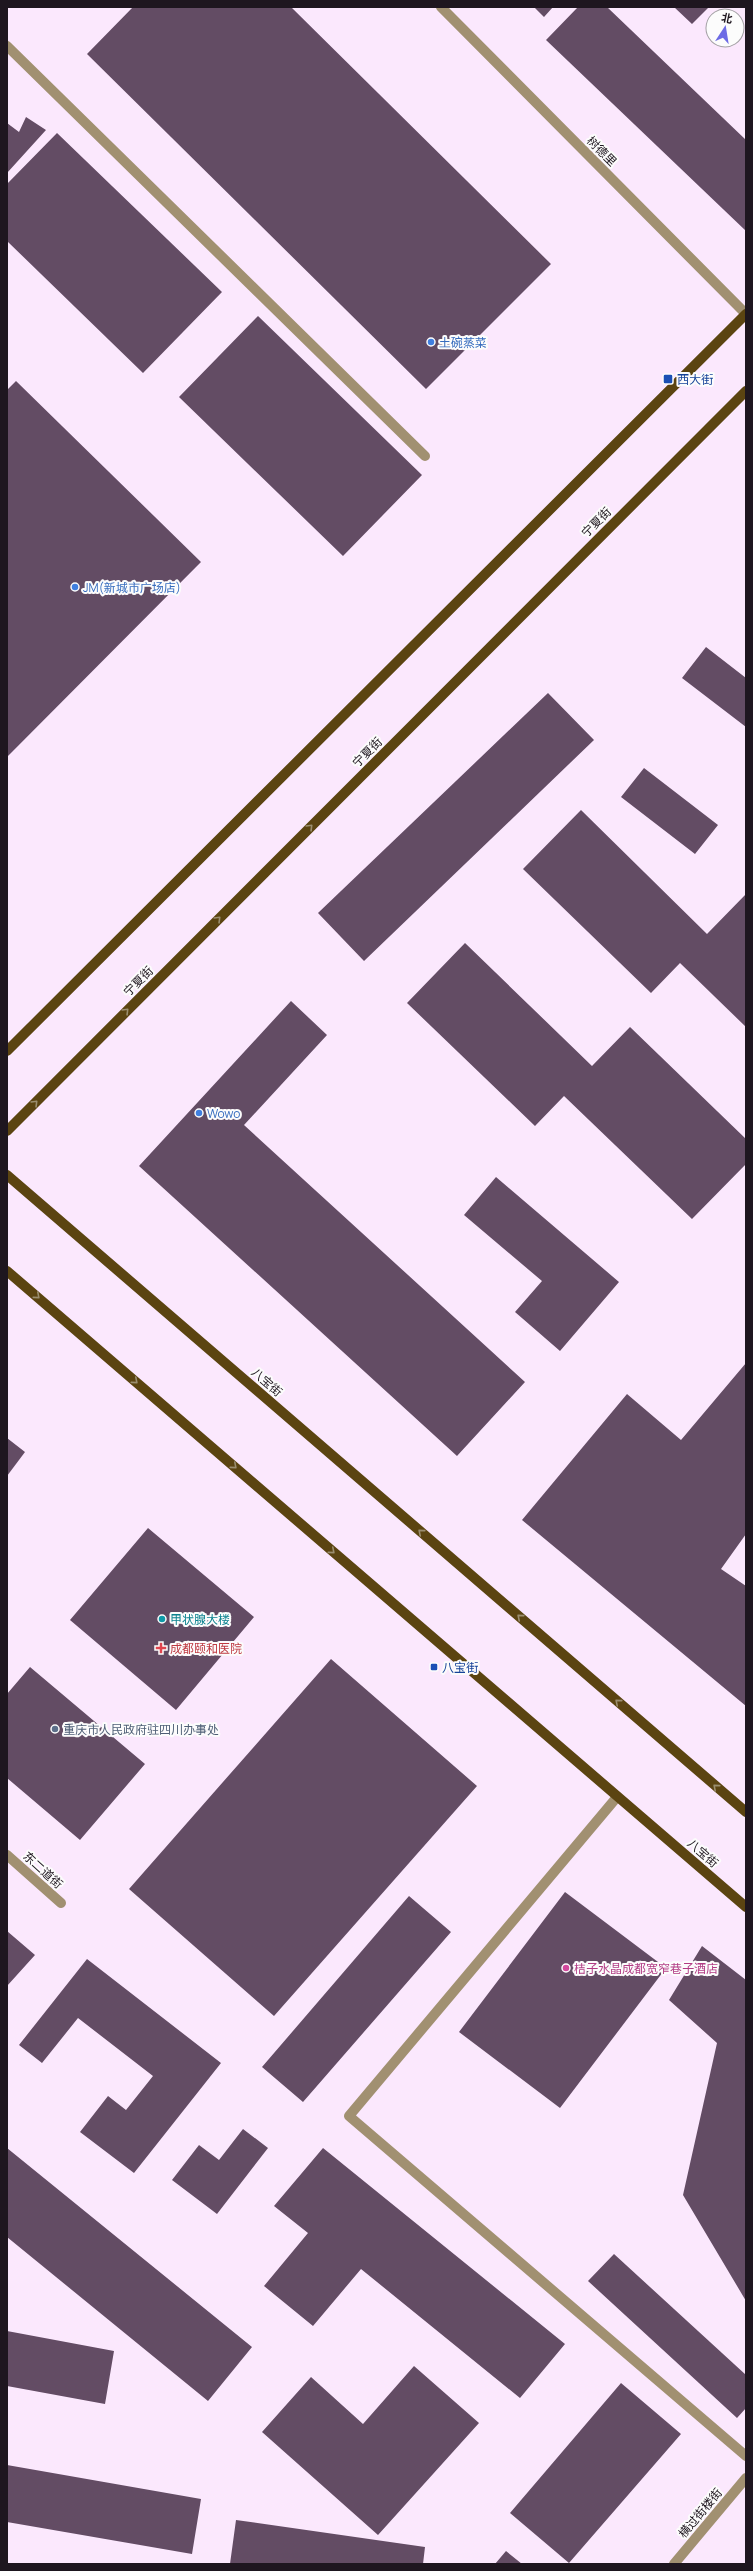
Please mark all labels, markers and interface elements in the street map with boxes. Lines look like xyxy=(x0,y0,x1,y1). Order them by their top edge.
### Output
north arrow xyxy=(705,8,745,48)
text: 北 xyxy=(720,9,734,26)
street label: 树德里 xyxy=(583,132,621,170)
place label: 土碗蒸菜 xyxy=(439,334,487,351)
marker: 土碗蒸菜 xyxy=(426,337,436,347)
place label: 西大街 xyxy=(677,371,713,388)
marker: 西大街 xyxy=(662,373,674,385)
street label: 宁夏街 xyxy=(577,503,615,541)
place label: JM(新城市广场店) xyxy=(83,579,181,596)
marker: JM(新城市广场店) xyxy=(70,582,80,592)
street label: 宁夏街 xyxy=(348,733,386,771)
one-way arrow xyxy=(305,824,313,832)
one-way arrow xyxy=(213,916,221,924)
street label: 宁夏街 xyxy=(119,962,157,1000)
one-way arrow xyxy=(121,1008,129,1016)
one-way arrow xyxy=(30,1100,38,1108)
place label: Wowo xyxy=(207,1105,240,1122)
marker: Wowo xyxy=(194,1108,204,1118)
one-way arrow xyxy=(32,1292,39,1299)
street label: 八宝街 xyxy=(248,1364,286,1400)
one-way arrow xyxy=(130,1377,138,1384)
one-way arrow xyxy=(229,1461,236,1468)
one-way arrow xyxy=(418,1529,426,1537)
one-way arrow xyxy=(327,1546,335,1553)
place label: 甲状腺大楼 xyxy=(170,1611,230,1628)
marker: 甲状腺大楼 xyxy=(157,1614,167,1624)
one-way arrow xyxy=(517,1615,524,1622)
place label: 成都颐和医院 xyxy=(170,1640,242,1657)
marker: 成都颐和医院 xyxy=(155,1642,167,1654)
place label: 八宝街 xyxy=(442,1659,478,1676)
marker: 八宝街 xyxy=(429,1662,439,1672)
one-way arrow xyxy=(615,1699,623,1706)
place label: 重庆市人民政府驻四川办事处 xyxy=(63,1721,219,1738)
marker: 重庆市人民政府驻四川办事处 xyxy=(50,1724,60,1734)
one-way arrow xyxy=(714,1784,721,1791)
street label: 八宝街 xyxy=(684,1835,722,1871)
street label: 东二道街 xyxy=(19,1848,67,1892)
place label: 桔子水晶成都宽窄巷子酒店 xyxy=(574,1960,718,1977)
marker: 桔子水晶成都宽窄巷子酒店 xyxy=(561,1963,571,1973)
street label: 横过街楼街 xyxy=(674,2485,726,2541)

